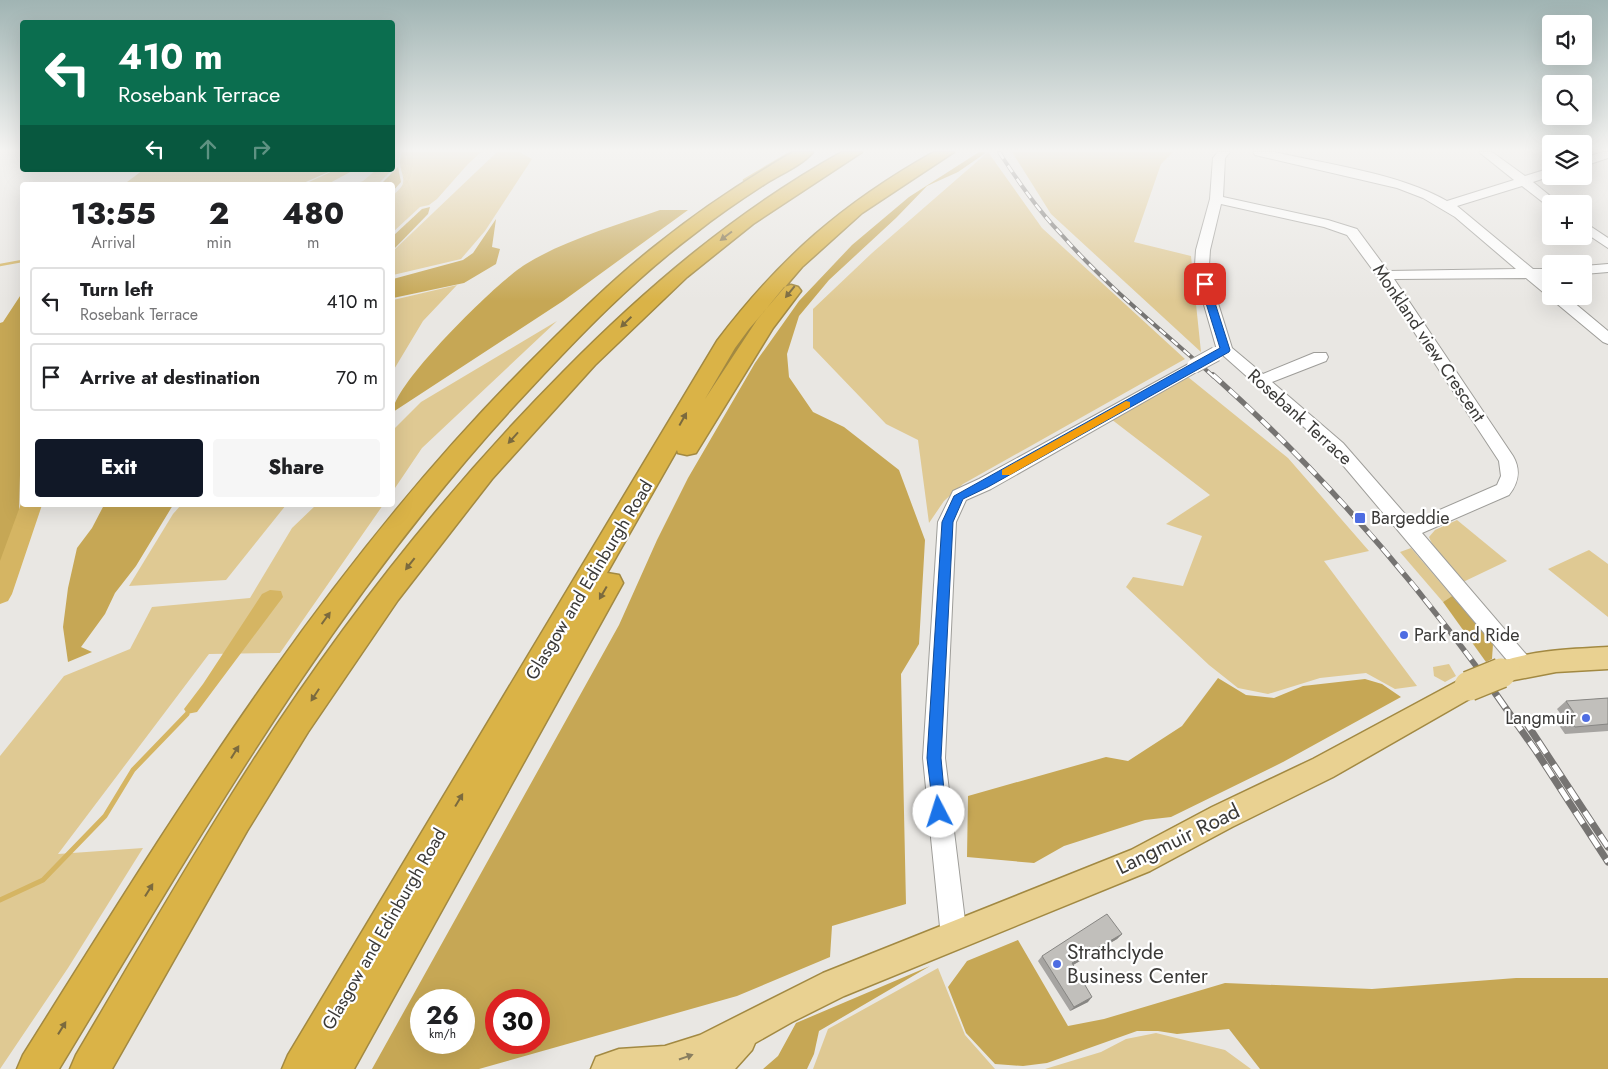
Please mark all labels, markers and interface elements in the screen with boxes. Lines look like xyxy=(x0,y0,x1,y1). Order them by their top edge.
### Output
map controls xyxy=(1542,15,1592,305)
button: sound xyxy=(1542,15,1592,65)
text: 410 m xyxy=(118,32,223,82)
icon: left xyxy=(35,40,100,105)
button: search xyxy=(1542,75,1592,125)
text: Rosebank Terrace xyxy=(118,78,280,110)
icon: left xyxy=(141,135,169,163)
icon: ahead xyxy=(194,135,222,163)
icon: right xyxy=(247,135,275,163)
button: layers xyxy=(1542,135,1592,185)
text: 13:55 xyxy=(71,192,156,235)
text: 2 xyxy=(209,192,229,235)
text: 480 xyxy=(282,192,344,235)
button: + xyxy=(1542,195,1592,245)
text: Arrival xyxy=(91,231,135,254)
text: min xyxy=(207,231,232,254)
text: m xyxy=(307,231,320,254)
one-way arrow xyxy=(720,231,733,242)
button: − xyxy=(1542,255,1592,305)
street label: Monkland view Crescent xyxy=(1366,259,1492,428)
pin xyxy=(1184,263,1226,305)
icon: arrive xyxy=(1191,270,1219,298)
text: Turn left xyxy=(80,276,153,303)
one-way arrow xyxy=(785,285,796,298)
icon: left xyxy=(37,287,65,315)
text: 410 m xyxy=(326,288,378,315)
text: Rosebank Terrace xyxy=(80,303,198,326)
one-way arrow xyxy=(621,316,633,328)
icon: arrive xyxy=(37,363,65,391)
street label: Rosebank Terrace xyxy=(1242,363,1358,471)
text: Arrive at destination xyxy=(80,364,260,391)
text: 70 m xyxy=(336,364,378,391)
one-way arrow xyxy=(679,412,687,426)
one-way arrow xyxy=(507,432,519,444)
button: Exit xyxy=(35,439,203,497)
button: Share xyxy=(213,439,380,497)
street label: Glasgow and Edinburgh Road xyxy=(519,475,659,685)
place label: Bargeddie xyxy=(1371,505,1450,531)
marker: Bargeddie xyxy=(1353,511,1367,525)
one-way arrow xyxy=(405,557,415,570)
one-way arrow xyxy=(598,586,607,599)
one-way arrow xyxy=(321,611,331,625)
place label: Park and Ride xyxy=(1414,622,1520,648)
marker: Park and Ride xyxy=(1398,629,1410,641)
one-way arrow xyxy=(310,689,320,702)
place label: Langmuir xyxy=(1505,705,1577,731)
marker: Langmuir xyxy=(1580,712,1592,724)
one-way arrow xyxy=(230,745,239,759)
position arrow xyxy=(912,785,964,837)
one-way arrow xyxy=(454,794,463,807)
street label: Langmuir Road xyxy=(1111,796,1245,882)
street label: Glasgow and Edinburgh Road xyxy=(315,823,453,1035)
one-way arrow xyxy=(144,883,153,896)
place label: Strathclyde Business Center xyxy=(1067,937,1209,991)
marker: Strathclyde Business Center xyxy=(1051,958,1063,970)
speed limit sign: 30 xyxy=(485,989,550,1054)
text: 26 xyxy=(426,997,459,1033)
one-way arrow xyxy=(58,1021,67,1034)
text: km/h xyxy=(429,1025,456,1043)
one-way arrow xyxy=(678,1053,693,1060)

